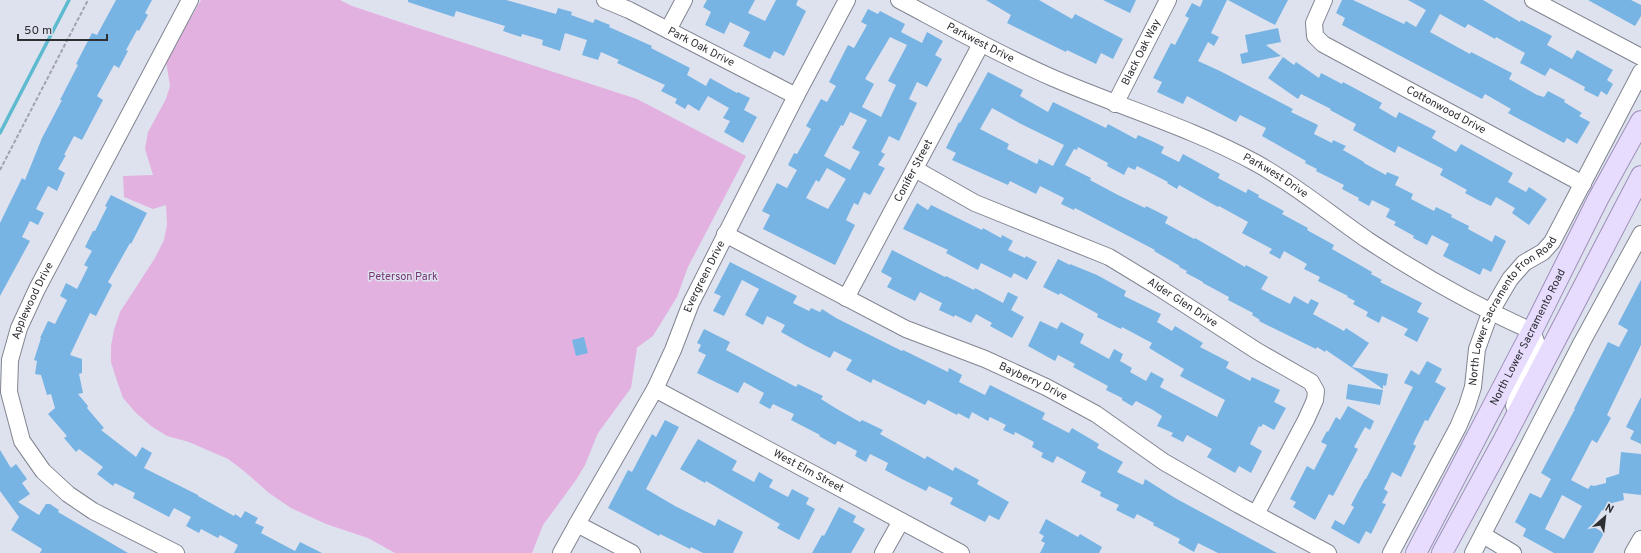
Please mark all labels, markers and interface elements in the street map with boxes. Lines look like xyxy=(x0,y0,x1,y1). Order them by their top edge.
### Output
scale bar xyxy=(18,16,107,42)
street label: Black Oak Way xyxy=(1119,17,1164,88)
street label: Parkwest Drive xyxy=(944,20,1017,66)
text: 50 m xyxy=(24,23,52,39)
street label: Park Oak Drive xyxy=(665,24,737,70)
street label: Cottonwood Drive xyxy=(1403,83,1488,137)
street label: Conifer Street xyxy=(891,137,936,205)
street label: Parkwest Drive xyxy=(1240,150,1311,201)
street label: North Lower Sacramento Fron Road xyxy=(1466,234,1561,386)
street label: Evergreen Drive xyxy=(681,238,729,315)
street label: Applewood Drive xyxy=(9,260,57,341)
street label: North Lower Sacramento Road xyxy=(1487,267,1569,408)
park label: Peterson Park xyxy=(368,270,438,284)
street label: Alder Glen Drive xyxy=(1145,275,1220,331)
street label: Bayberry Drive xyxy=(996,359,1070,404)
street label: West Elm Street xyxy=(771,447,846,496)
north arrow xyxy=(1585,497,1625,537)
text: N xyxy=(1602,501,1616,517)

